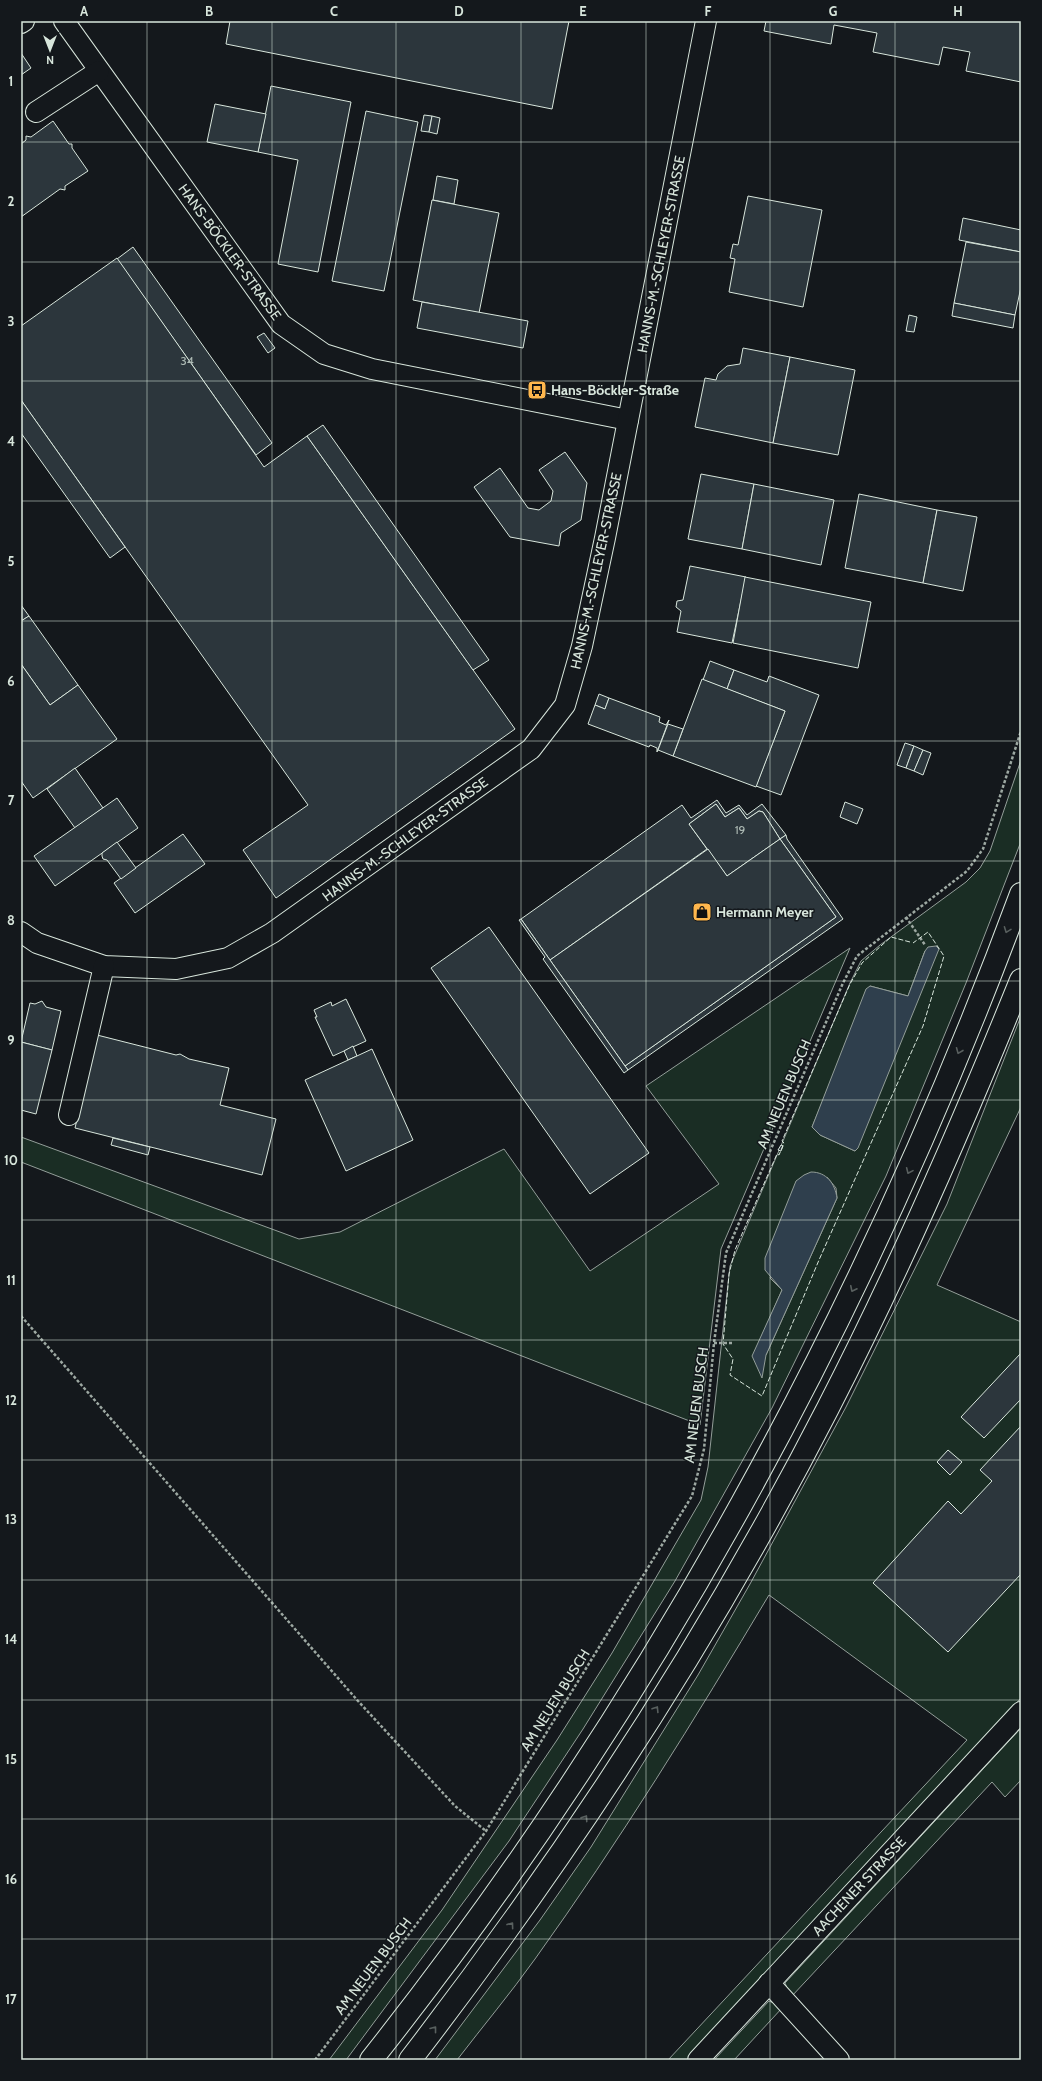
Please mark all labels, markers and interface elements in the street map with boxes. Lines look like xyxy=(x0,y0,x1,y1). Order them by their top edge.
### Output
text: A xyxy=(80,3,89,19)
text: B xyxy=(205,3,213,19)
text: C xyxy=(330,3,338,19)
text: D xyxy=(454,3,464,19)
text: E xyxy=(579,3,587,19)
text: F xyxy=(705,3,712,19)
text: G xyxy=(829,3,838,19)
text: H xyxy=(953,3,963,19)
north arrow xyxy=(30,30,70,70)
text: N xyxy=(46,53,54,67)
text: 1 xyxy=(9,73,13,89)
street label: HANNS-M.-SCHLEYER-STRASSE xyxy=(633,154,689,354)
street label: HANS-BÖCKLER-STRASSE xyxy=(175,180,286,324)
text: 2 xyxy=(8,193,15,209)
text: 3 xyxy=(7,313,15,329)
house number: 34 xyxy=(180,353,194,368)
bus stop icon: Hans-Böckler-Straße xyxy=(526,379,548,401)
place label: Hans-Böckler-Straße xyxy=(551,381,679,399)
text: 4 xyxy=(7,433,15,449)
street label: HANNS-M.-SCHLEYER-STRASSE xyxy=(566,471,626,671)
text: 5 xyxy=(8,553,15,569)
text: 6 xyxy=(7,673,15,689)
street label: HANNS-M.-SCHLEYER-STRASSE xyxy=(319,773,492,905)
text: 7 xyxy=(8,792,15,808)
house number: 19 xyxy=(735,822,746,837)
shop icon: Hermann Meyer xyxy=(691,901,713,923)
place label: Hermann Meyer xyxy=(716,903,814,921)
text: 8 xyxy=(7,912,15,928)
one-way arrow xyxy=(1004,927,1012,934)
text: 9 xyxy=(7,1032,15,1048)
street label: AM NEUEN BUSCH xyxy=(753,1037,815,1151)
one-way arrow xyxy=(956,1048,964,1055)
text: 10 xyxy=(4,1152,18,1168)
one-way arrow xyxy=(906,1167,914,1174)
text: 11 xyxy=(6,1272,16,1288)
one-way arrow xyxy=(851,1284,858,1292)
street label: AM NEUEN BUSCH xyxy=(680,1346,712,1464)
text: 12 xyxy=(5,1392,17,1408)
text: 13 xyxy=(5,1511,17,1527)
text: 14 xyxy=(5,1631,17,1647)
street label: AM NEUEN BUSCH xyxy=(516,1646,594,1754)
one-way arrow xyxy=(652,1706,659,1713)
text: 15 xyxy=(5,1751,17,1767)
one-way arrow xyxy=(581,1815,588,1822)
street label: AACHENER STRASSE xyxy=(808,1832,910,1939)
text: 16 xyxy=(5,1871,17,1887)
street label: AM NEUEN BUSCH xyxy=(331,1914,415,2018)
one-way arrow xyxy=(506,1922,513,1929)
text: 17 xyxy=(5,1991,17,2007)
one-way arrow xyxy=(429,2027,436,2034)

